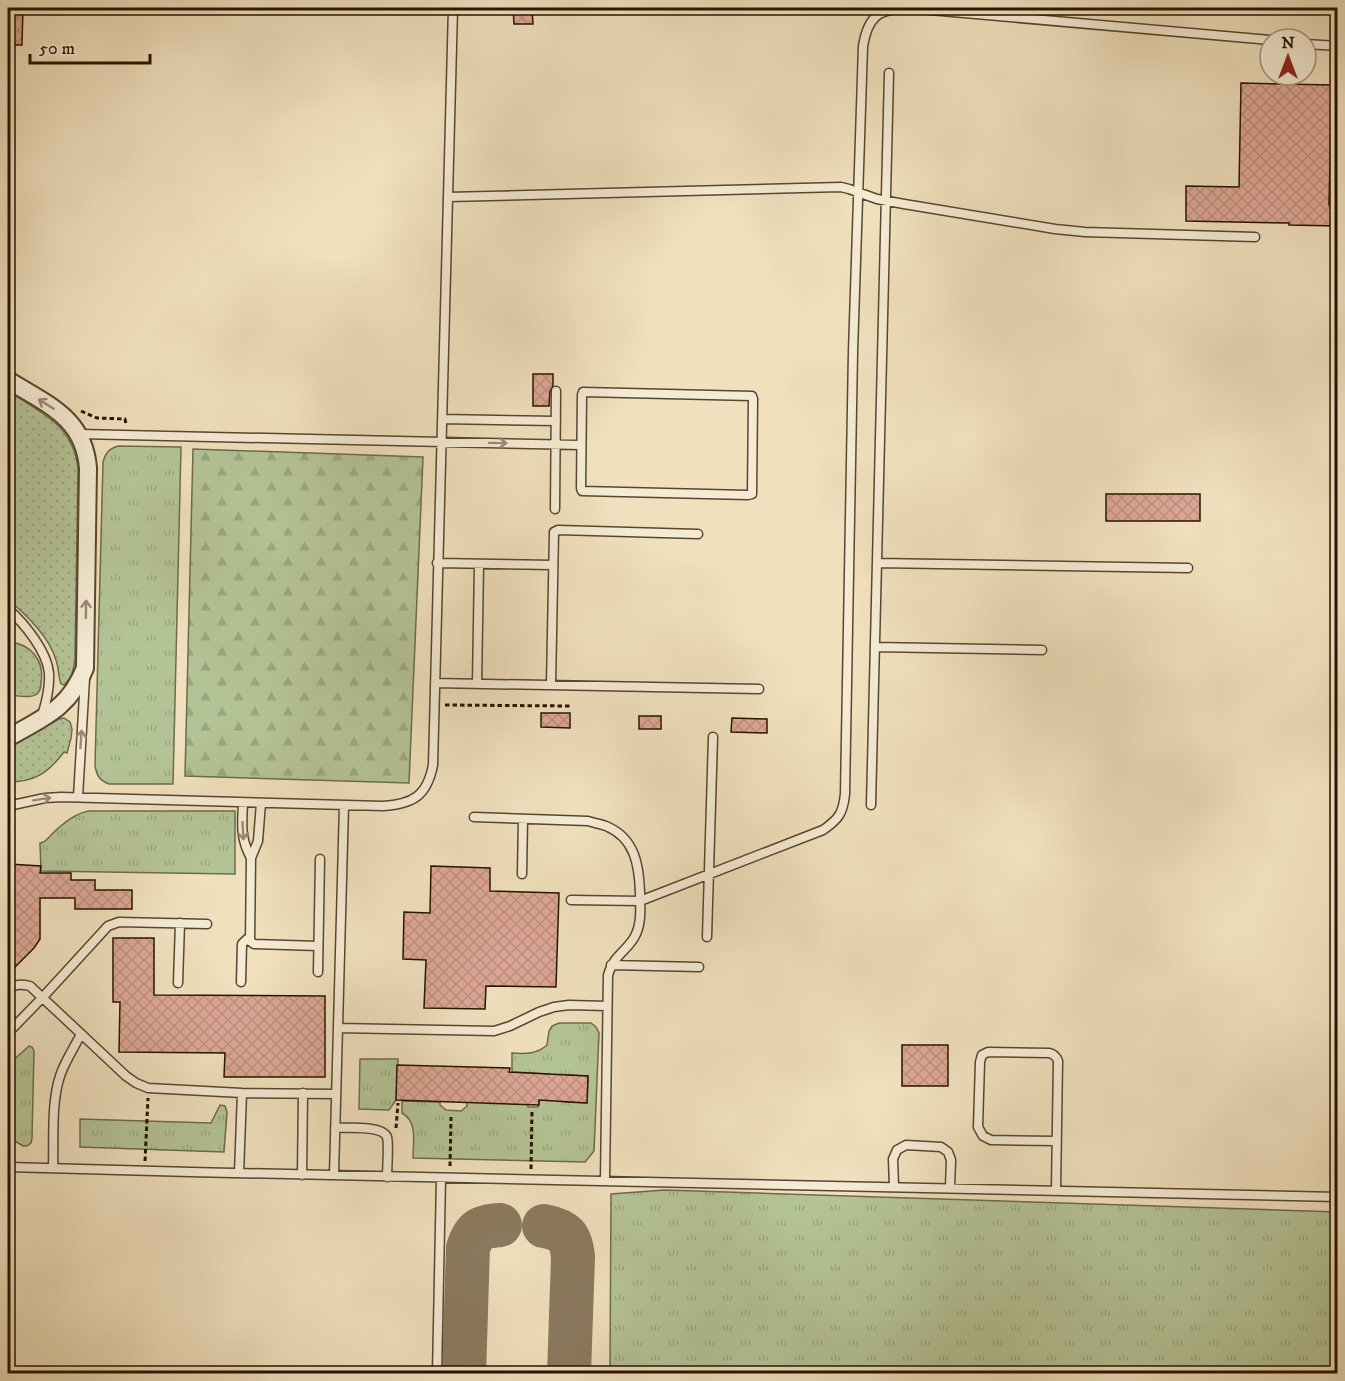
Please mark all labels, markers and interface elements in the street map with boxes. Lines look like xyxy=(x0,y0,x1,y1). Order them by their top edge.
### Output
scale bar xyxy=(30,27,150,65)
north arrow xyxy=(1258,27,1318,87)
text: N xyxy=(1281,33,1295,53)
text: 50 m xyxy=(39,38,75,60)
one-way arrow xyxy=(38,397,55,409)
one-way arrow xyxy=(488,437,508,449)
one-way arrow xyxy=(80,600,92,620)
one-way arrow xyxy=(76,729,87,749)
one-way arrow xyxy=(32,794,52,805)
one-way arrow xyxy=(238,821,249,841)

